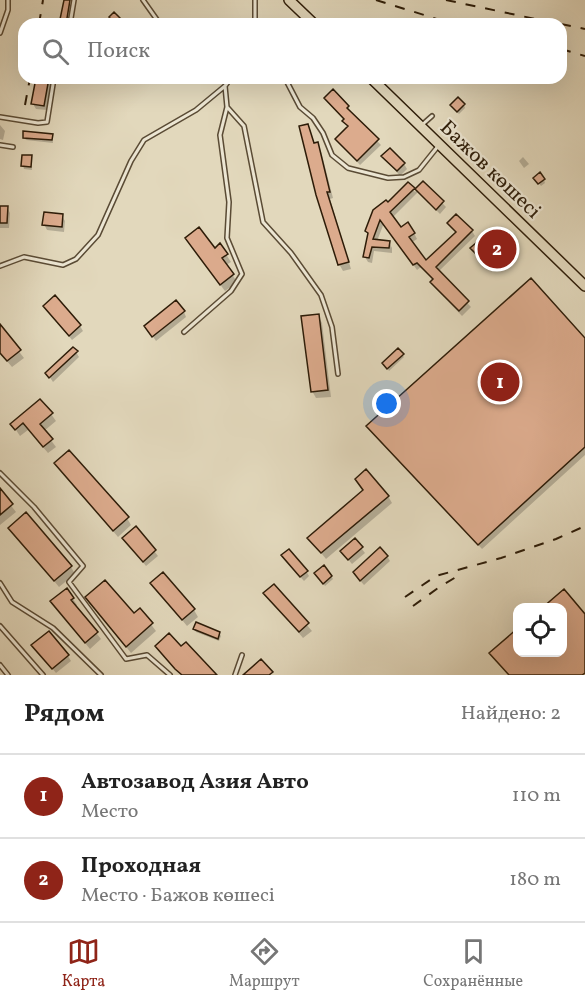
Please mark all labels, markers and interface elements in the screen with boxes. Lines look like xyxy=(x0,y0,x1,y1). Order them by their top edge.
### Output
search box xyxy=(18,18,567,84)
icon: search xyxy=(39,35,72,68)
text: Поиск xyxy=(87,36,150,67)
street label: Бажов көшесі xyxy=(433,114,547,226)
pin: 2 xyxy=(478,226,516,272)
pin: 1 xyxy=(480,360,520,404)
your location xyxy=(372,389,401,418)
map controls xyxy=(513,603,567,657)
button: locate xyxy=(513,603,567,657)
text: Рядом xyxy=(24,696,104,732)
text: Найдено: 2 xyxy=(461,700,561,728)
text: Автозавод Азия Авто xyxy=(81,767,309,798)
text: 1 xyxy=(39,782,48,810)
text: 110 m xyxy=(512,782,561,810)
text: Место xyxy=(81,798,138,826)
text: Проходная xyxy=(81,851,201,882)
text: 2 xyxy=(38,866,49,894)
text: 180 m xyxy=(509,866,561,894)
text: Место · Бажов көшесі xyxy=(81,882,275,910)
tab: Карта xyxy=(62,935,105,993)
tab: Маршрут xyxy=(229,935,300,993)
tab: Сохранённые xyxy=(423,935,523,993)

